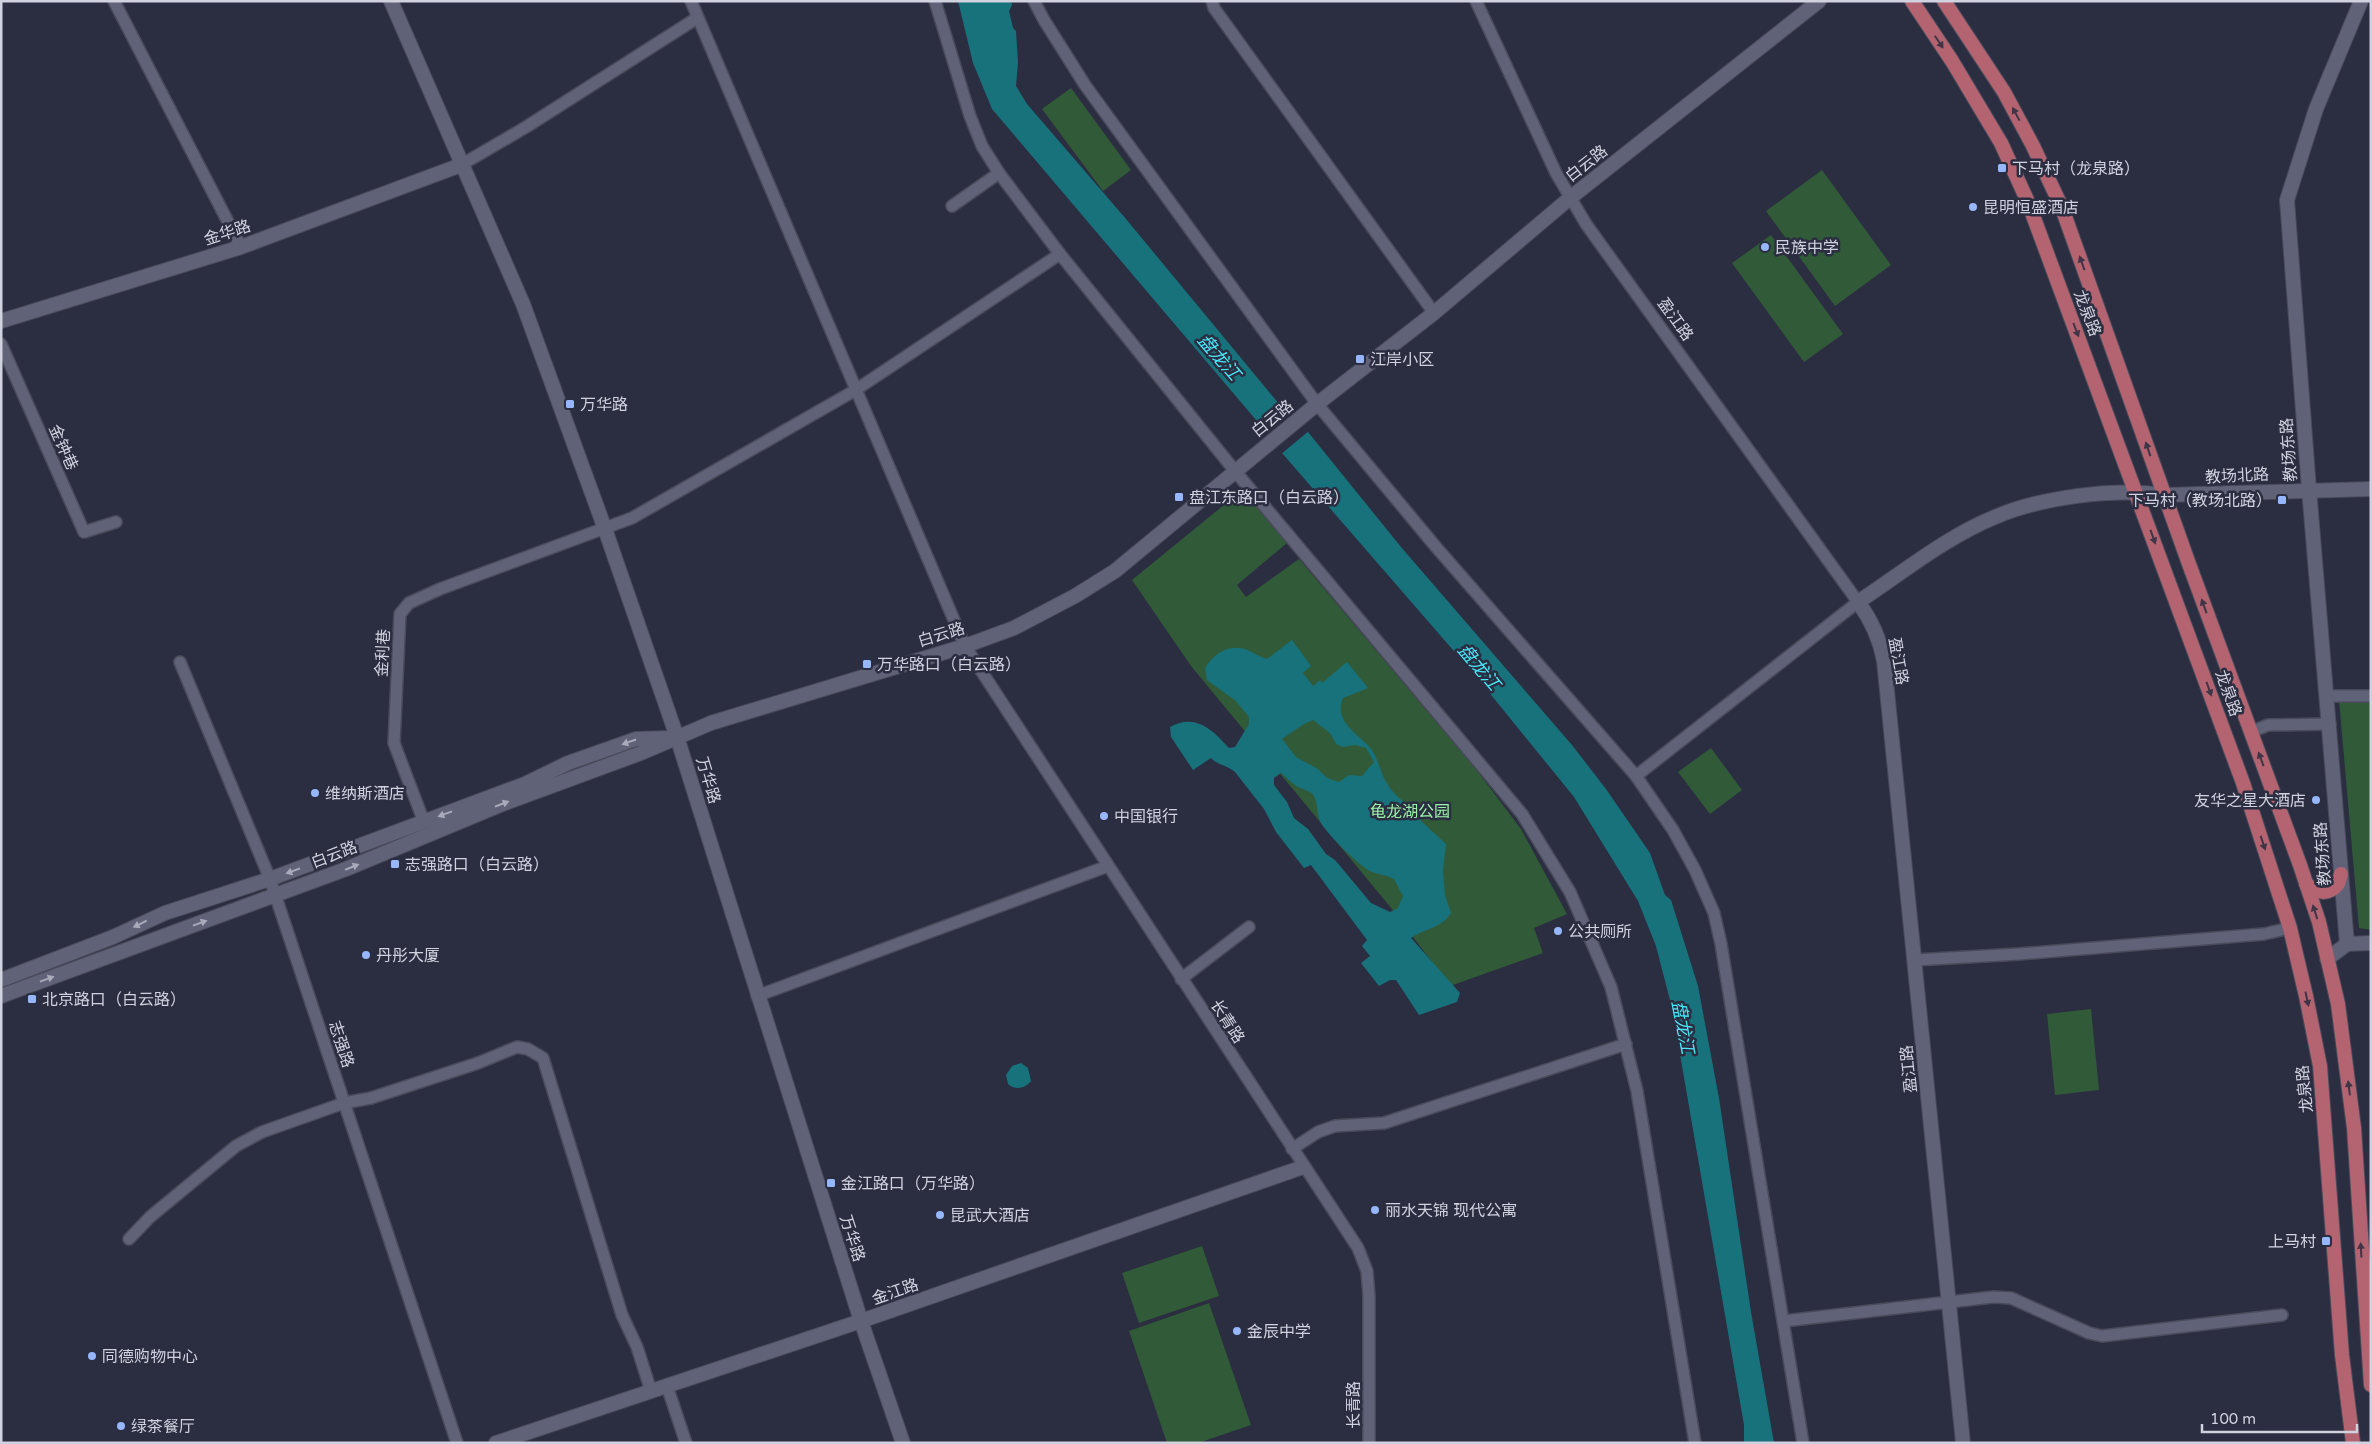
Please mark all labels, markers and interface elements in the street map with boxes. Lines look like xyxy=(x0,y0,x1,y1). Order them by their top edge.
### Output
one-way arrow xyxy=(1934,35,1944,48)
one-way arrow xyxy=(2012,107,2020,122)
street label: 白云路 xyxy=(1562,141,1612,186)
place label: 下马村（龙泉路） xyxy=(2012,159,2140,179)
marker: 下马村（龙泉路） xyxy=(1996,162,2008,174)
place label: 昆明恒盛酒店 xyxy=(1983,198,2079,218)
marker: 昆明恒盛酒店 xyxy=(1967,201,1979,213)
street label: 金华路 xyxy=(201,216,253,250)
place label: 民族中学 xyxy=(1775,238,1839,258)
marker: 民族中学 xyxy=(1759,241,1771,253)
one-way arrow xyxy=(2078,255,2085,270)
street label: 龙泉路 xyxy=(2069,287,2105,339)
street label: 盈江路 xyxy=(1653,294,1697,345)
one-way arrow xyxy=(2072,323,2080,338)
water label: 盘龙江 xyxy=(1193,329,1246,386)
place label: 江岸小区 xyxy=(1370,350,1434,370)
marker: 江岸小区 xyxy=(1354,353,1366,365)
place label: 万华路 xyxy=(580,395,628,415)
street label: 白云路 xyxy=(1248,396,1298,442)
marker: 万华路 xyxy=(564,398,576,410)
street label: 教场东路 xyxy=(2277,417,2301,483)
street label: 金钟巷 xyxy=(44,421,82,473)
one-way arrow xyxy=(2144,441,2152,456)
street label: 教场北路 xyxy=(2205,464,2270,488)
place label: 盘江东路口（白云路） xyxy=(1189,488,1349,508)
marker: 盘江东路口（白云路） xyxy=(1173,491,1185,503)
place label: 下马村（教场北路） xyxy=(2128,491,2272,511)
marker: 下马村（教场北路） xyxy=(2276,494,2288,506)
one-way arrow xyxy=(2149,530,2157,545)
one-way arrow xyxy=(2200,599,2207,614)
street label: 白云路 xyxy=(915,618,967,652)
street label: 金利巷 xyxy=(372,629,394,678)
street label: 盈江路 xyxy=(1884,636,1912,687)
water label: 盘龙江 xyxy=(1453,639,1506,696)
place label: 万华路口（白云路） xyxy=(877,655,1021,675)
marker: 万华路口（白云路） xyxy=(861,658,873,670)
street label: 龙泉路 xyxy=(2210,667,2246,719)
one-way arrow xyxy=(2206,682,2213,697)
one-way arrow xyxy=(621,738,636,746)
one-way arrow xyxy=(2257,751,2264,766)
street label: 万华路 xyxy=(691,754,725,806)
place label: 维纳斯酒店 xyxy=(325,784,405,804)
marker: 维纳斯酒店 xyxy=(309,787,321,799)
place label: 友华之星大酒店 xyxy=(2194,791,2306,811)
marker: 友华之星大酒店 xyxy=(2310,794,2322,806)
one-way arrow xyxy=(495,800,509,808)
park label: 龟龙湖公园 xyxy=(1370,802,1450,822)
place label: 中国银行 xyxy=(1114,807,1178,827)
one-way arrow xyxy=(437,810,452,818)
marker: 中国银行 xyxy=(1098,810,1110,822)
street label: 教场东路 xyxy=(2311,821,2335,887)
one-way arrow xyxy=(2259,835,2267,850)
street label: 白云路 xyxy=(308,837,360,873)
place label: 志强路口（白云路） xyxy=(405,855,549,875)
marker: 志强路口（白云路） xyxy=(389,858,401,870)
one-way arrow xyxy=(345,862,359,870)
one-way arrow xyxy=(285,867,300,875)
one-way arrow xyxy=(2311,904,2319,919)
one-way arrow xyxy=(192,919,207,926)
one-way arrow xyxy=(133,921,147,929)
place label: 公共厕所 xyxy=(1568,922,1632,942)
marker: 公共厕所 xyxy=(1552,925,1564,937)
place label: 丹彤大厦 xyxy=(376,946,440,966)
marker: 丹彤大厦 xyxy=(360,949,372,961)
one-way arrow xyxy=(40,975,55,983)
place label: 北京路口（白云路） xyxy=(42,990,186,1010)
one-way arrow xyxy=(2303,991,2311,1007)
marker: 北京路口（白云路） xyxy=(26,993,38,1005)
street label: 长青路 xyxy=(1206,996,1249,1047)
water label: 盘龙江 xyxy=(1667,998,1699,1058)
street label: 志强路 xyxy=(324,1018,358,1070)
street label: 盈江路 xyxy=(1897,1044,1921,1094)
street label: 龙泉路 xyxy=(2293,1064,2317,1114)
one-way arrow xyxy=(2345,1079,2353,1095)
place label: 金江路口（万华路） xyxy=(841,1174,985,1194)
marker: 金江路口（万华路） xyxy=(825,1177,837,1189)
place label: 丽水天锦 现代公寓 xyxy=(1385,1201,1517,1221)
marker: 丽水天锦 现代公寓 xyxy=(1369,1204,1381,1216)
place label: 昆武大酒店 xyxy=(950,1206,1030,1226)
marker: 昆武大酒店 xyxy=(934,1209,946,1221)
street label: 万华路 xyxy=(835,1212,869,1264)
place label: 上马村 xyxy=(2268,1232,2316,1252)
marker: 上马村 xyxy=(2320,1235,2332,1247)
one-way arrow xyxy=(2356,1241,2364,1257)
street label: 金江路 xyxy=(869,1275,921,1309)
place label: 金辰中学 xyxy=(1247,1322,1311,1342)
marker: 金辰中学 xyxy=(1231,1325,1243,1337)
place label: 同德购物中心 xyxy=(102,1347,198,1367)
marker: 同德购物中心 xyxy=(86,1350,98,1362)
street label: 长青路 xyxy=(1344,1381,1364,1429)
scale bar xyxy=(2202,1402,2357,1434)
text: 100 m xyxy=(2210,1410,2256,1428)
place label: 绿茶餐厅 xyxy=(131,1417,195,1437)
marker: 绿茶餐厅 xyxy=(115,1420,127,1432)

